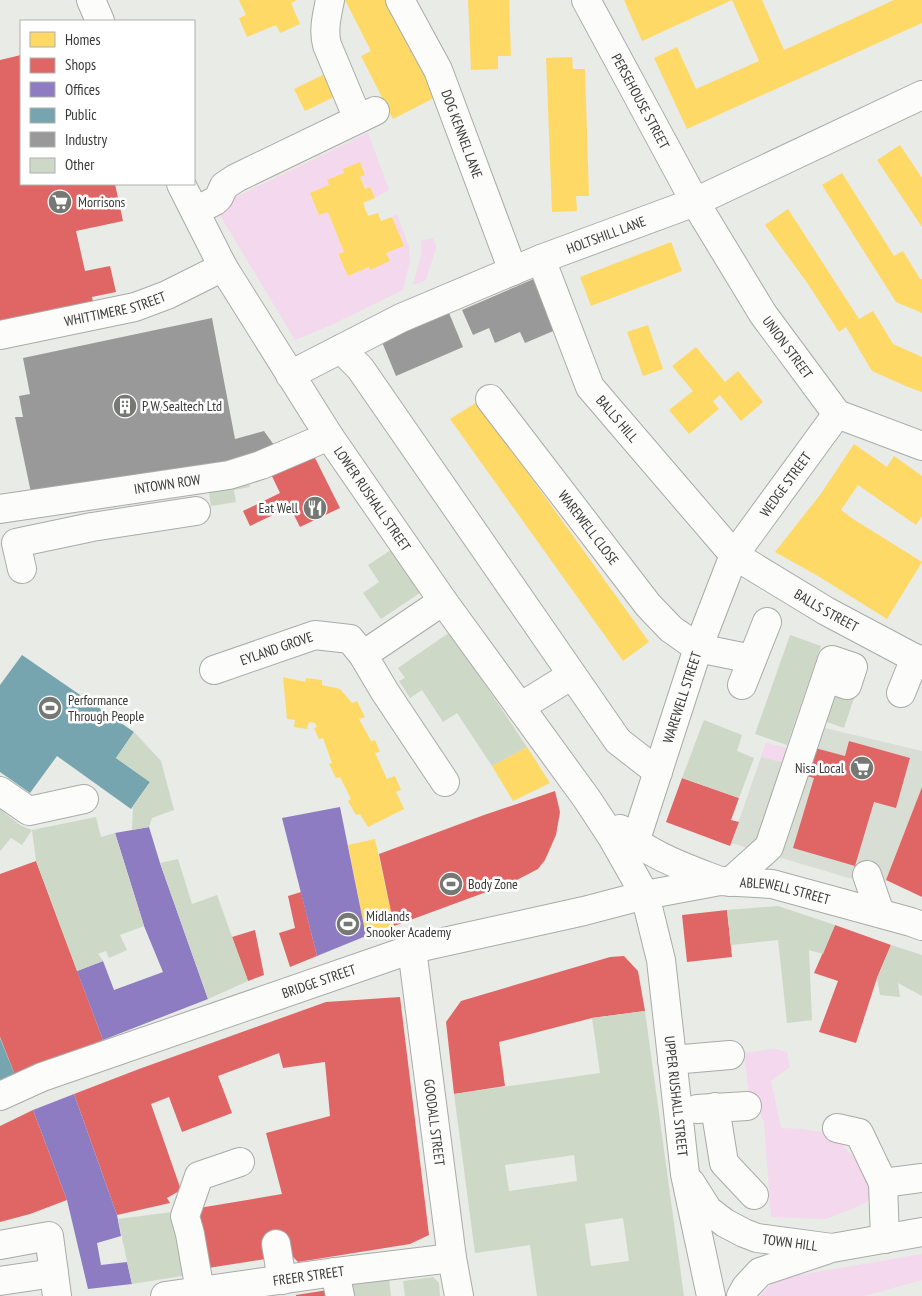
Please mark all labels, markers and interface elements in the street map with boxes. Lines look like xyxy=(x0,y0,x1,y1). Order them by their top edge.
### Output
legend xyxy=(20,20,195,185)
text: Homes xyxy=(65,30,101,49)
street label: PERSEHOUSE STREET xyxy=(608,50,674,153)
text: Shops xyxy=(65,55,96,74)
text: Offices xyxy=(65,80,100,99)
street label: DOG KENNEL LANE xyxy=(437,87,487,181)
text: Public xyxy=(65,105,97,124)
text: Industry xyxy=(65,130,107,149)
text: Other xyxy=(65,155,95,174)
supermarket icon: Morrisons xyxy=(47,189,73,215)
place label: Morrisons xyxy=(78,193,126,211)
street label: HOLTSHILL LANE xyxy=(564,212,648,258)
street label: WHITTIMERE STREET xyxy=(63,287,169,330)
street label: UNION STREET xyxy=(759,312,817,383)
street label: BALLS HILL xyxy=(592,392,643,446)
building icon: P W Sealtech Ltd xyxy=(112,393,138,419)
place label: P W Sealtech Ltd xyxy=(142,397,222,415)
street label: LOWER RUSHALL STREET xyxy=(330,443,415,555)
street label: WEDGE STREET xyxy=(756,448,816,520)
street label: INTOWN ROW xyxy=(133,470,202,498)
street label: WAREWELL CLOSE xyxy=(554,487,623,568)
restaurant icon: Eat Well xyxy=(302,495,328,521)
place label: Eat Well xyxy=(259,499,299,517)
street label: BALLS STREET xyxy=(791,585,862,636)
street label: EYLAND GROVE xyxy=(238,627,315,669)
street label: WAREWELL STREET xyxy=(659,649,705,745)
place label: Performance Through People xyxy=(68,691,145,725)
sports icon: Performance Through People xyxy=(37,695,63,721)
supermarket icon: Nisa Local xyxy=(849,755,875,781)
place label: Nisa Local xyxy=(795,759,845,777)
sports icon: Body Zone xyxy=(438,871,464,897)
street label: ABLEWELL STREET xyxy=(739,873,833,909)
place label: Body Zone xyxy=(468,875,518,893)
place label: Midlands Snooker Academy xyxy=(366,907,452,941)
sports icon: Midlands Snooker Academy xyxy=(335,911,361,937)
street label: BRIDGE STREET xyxy=(279,960,359,1002)
street label: UPPER RUSHALL STREET xyxy=(661,1035,692,1158)
street label: GOODALL STREET xyxy=(420,1078,449,1168)
street label: TOWN HILL xyxy=(761,1230,819,1255)
street label: FREER STREET xyxy=(272,1262,346,1290)

